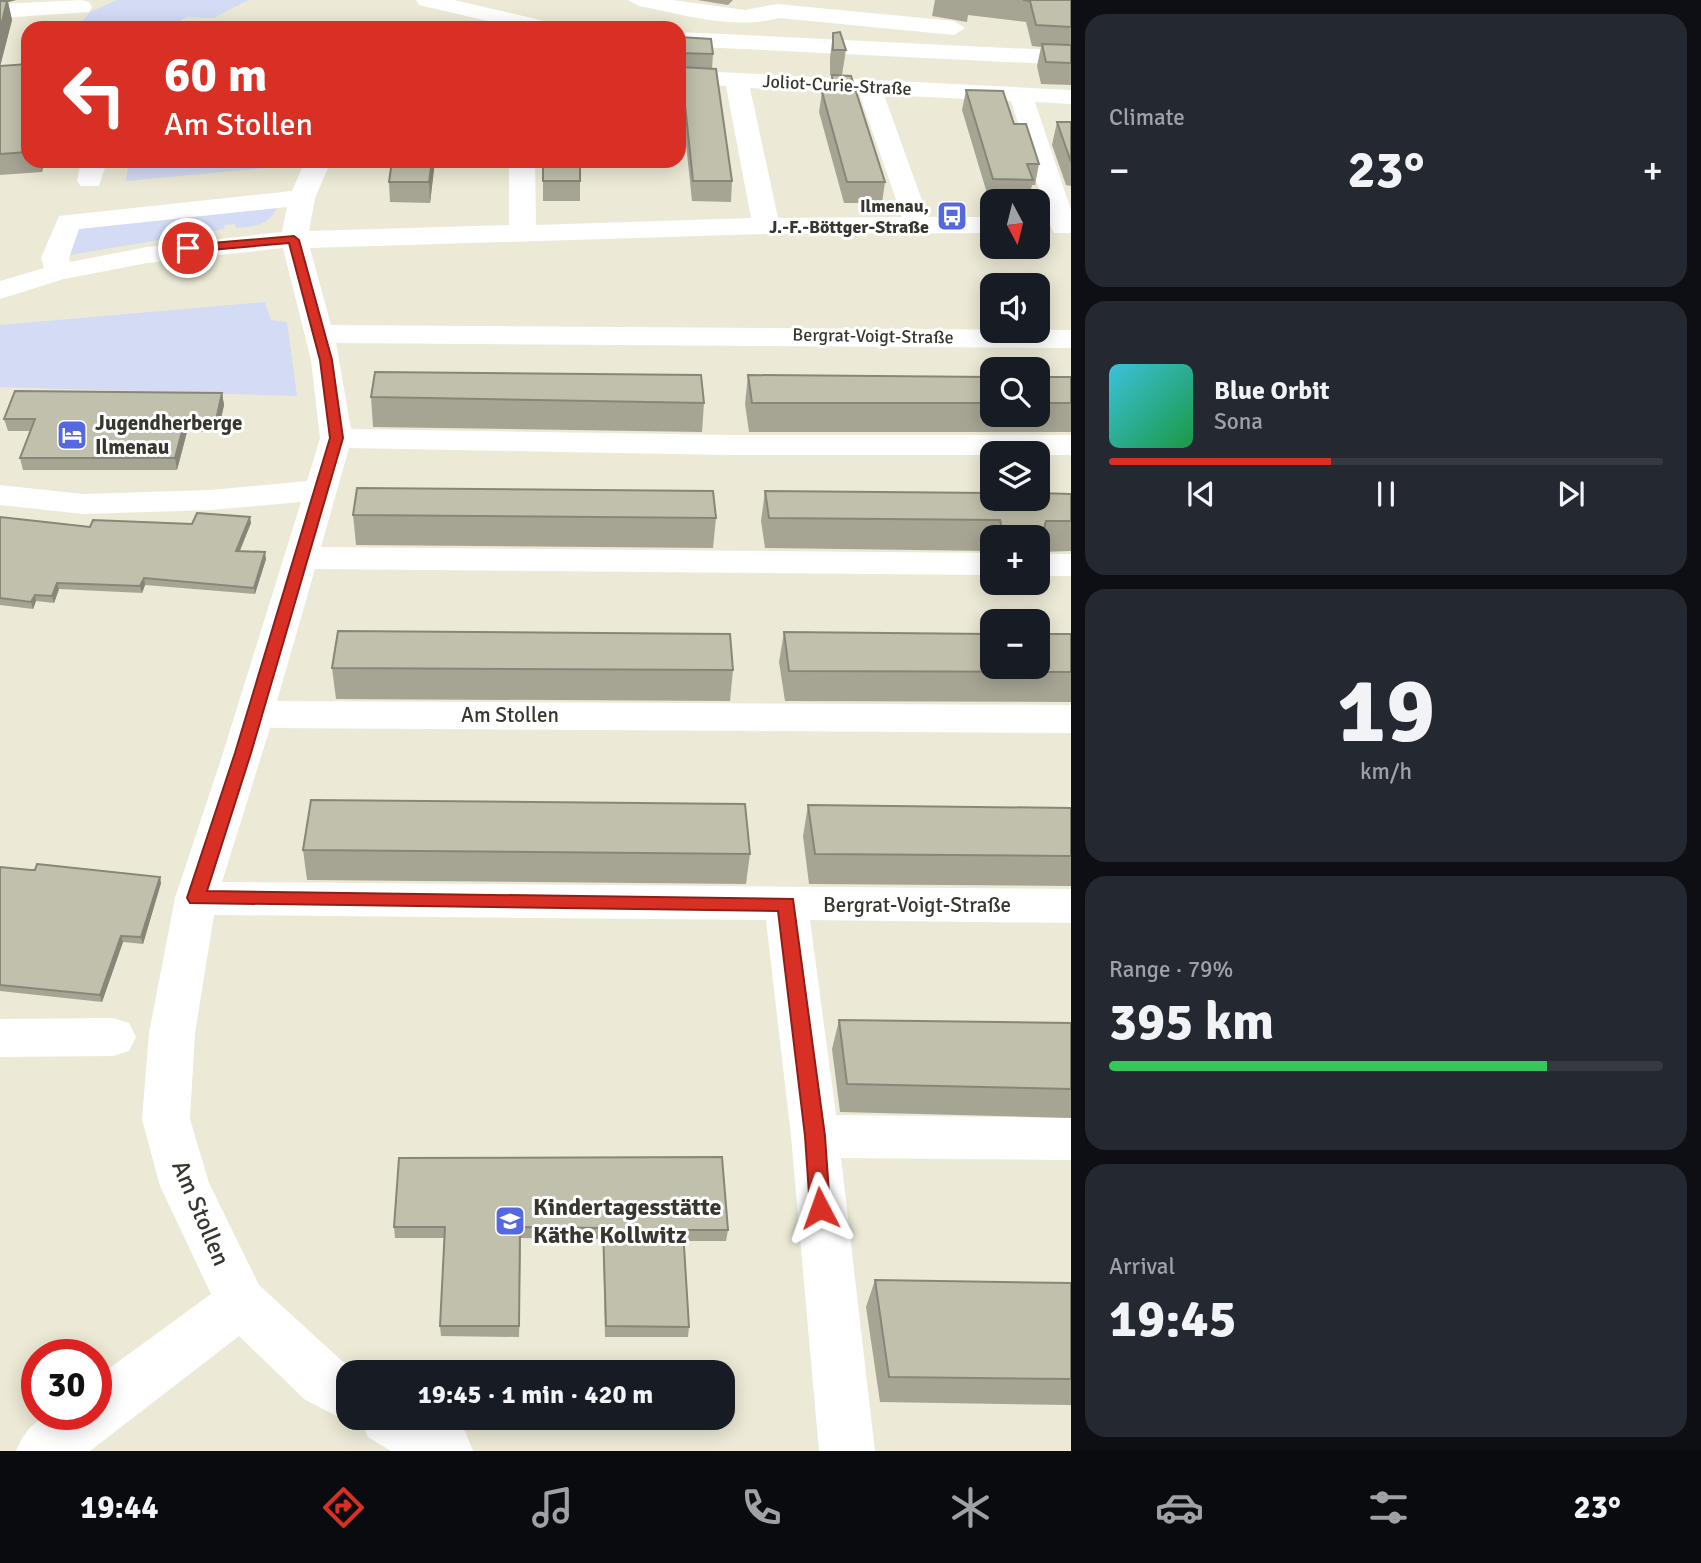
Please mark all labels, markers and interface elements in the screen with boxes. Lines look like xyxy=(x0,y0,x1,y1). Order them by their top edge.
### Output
text: 60 m xyxy=(164,45,267,105)
icon: left xyxy=(49,49,140,140)
street label: Joliot-Curie-Straße xyxy=(762,70,912,100)
text: Climate xyxy=(1109,103,1185,132)
text: Am Stollen xyxy=(164,105,313,144)
text: 23° xyxy=(1348,138,1424,202)
text: − xyxy=(1109,147,1130,194)
text: + xyxy=(1642,147,1663,194)
north arrow xyxy=(980,189,1050,259)
map controls xyxy=(980,189,1050,679)
place label: Ilmenau, J.-F.-Böttger-Straße xyxy=(769,195,929,238)
bus stop icon: Ilmenau, J.-F.-Böttger-Straße xyxy=(935,199,969,233)
pin xyxy=(158,218,218,278)
icon: arrive xyxy=(169,229,207,267)
button: sound xyxy=(980,273,1050,343)
street label: Bergrat-Voigt-Straße xyxy=(792,324,954,348)
button: search xyxy=(980,357,1050,427)
text: Blue Orbit xyxy=(1214,375,1330,407)
text: Sona xyxy=(1214,407,1263,436)
place label: Jugendherberge Ilmenau xyxy=(95,410,243,460)
hotel icon: Jugendherberge Ilmenau xyxy=(55,418,89,452)
button: layers xyxy=(980,441,1050,511)
icon: previous xyxy=(1182,475,1220,513)
icon: pause xyxy=(1367,475,1405,513)
icon: next xyxy=(1552,475,1590,513)
button: + xyxy=(980,525,1050,595)
button: − xyxy=(980,609,1050,679)
text: 19 xyxy=(1337,655,1435,768)
street label: Am Stollen xyxy=(461,702,559,728)
text: km/h xyxy=(1360,757,1412,786)
street label: Bergrat-Voigt-Straße xyxy=(823,892,1011,918)
text: Range · 79% xyxy=(1109,955,1233,984)
text: 395 km xyxy=(1109,990,1274,1054)
street label: Am Stollen xyxy=(165,1156,237,1270)
position arrow xyxy=(783,1171,857,1245)
place label: Kindertagesstätte Käthe Kollwitz xyxy=(533,1192,722,1250)
school or university icon: Kindertagesstätte Käthe Kollwitz xyxy=(493,1204,527,1238)
text: Arrival xyxy=(1109,1252,1175,1281)
text: 19:45 xyxy=(1109,1287,1237,1351)
speed limit sign: 30 xyxy=(21,1339,112,1430)
text: 19:45 · 1 min · 420 m xyxy=(418,1379,653,1411)
icon: directions xyxy=(319,1483,368,1532)
icon: music xyxy=(528,1483,577,1532)
icon: phone xyxy=(737,1483,786,1532)
icon: climate xyxy=(946,1483,995,1532)
icon: car xyxy=(1155,1483,1204,1532)
icon: filters xyxy=(1364,1483,1413,1532)
text: 19:44 xyxy=(80,1488,159,1527)
text: 23° xyxy=(1573,1488,1621,1527)

